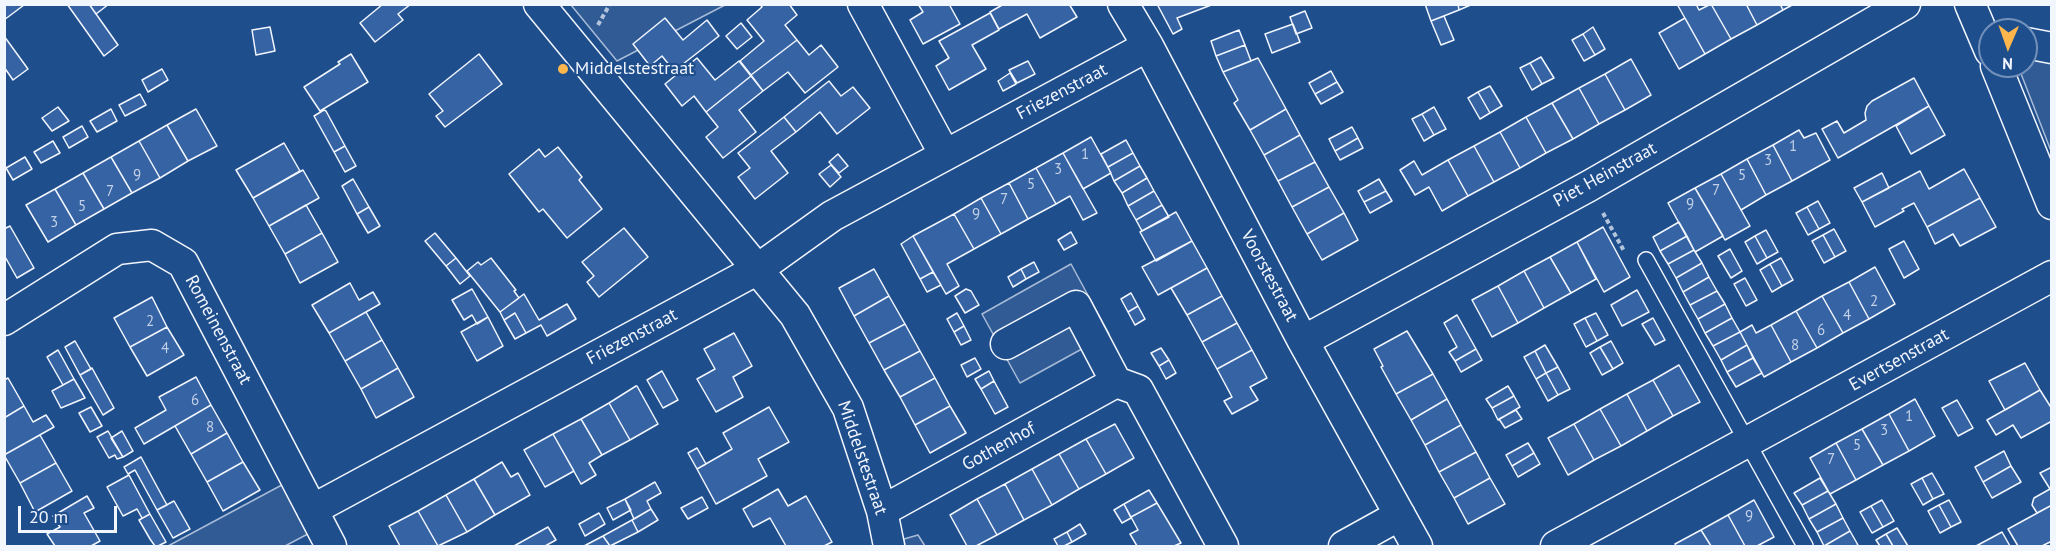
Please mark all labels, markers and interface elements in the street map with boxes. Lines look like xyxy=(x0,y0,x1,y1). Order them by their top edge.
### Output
north arrow xyxy=(1978,18,2038,78)
text: N xyxy=(2002,54,2013,74)
place label: Middelstestraat xyxy=(575,58,694,80)
street label: Friezenstraat xyxy=(1013,59,1111,125)
marker: Middelstestraat xyxy=(556,62,570,76)
street label: Piet Heinstraat xyxy=(1550,138,1660,212)
house number: 1 xyxy=(1789,138,1797,156)
house number: 1 xyxy=(1081,146,1089,164)
house number: 3 xyxy=(1764,152,1772,170)
house number: 3 xyxy=(1054,161,1062,179)
house number: 9 xyxy=(133,167,141,185)
house number: 5 xyxy=(1738,167,1746,185)
house number: 5 xyxy=(1027,176,1035,194)
house number: 7 xyxy=(1712,182,1720,200)
house number: 7 xyxy=(106,183,114,201)
house number: 7 xyxy=(1000,191,1008,209)
house number: 9 xyxy=(1686,196,1694,214)
house number: 5 xyxy=(78,198,86,216)
house number: 9 xyxy=(972,206,980,224)
house number: 3 xyxy=(50,214,58,232)
street label: Voorstestraat xyxy=(1236,226,1302,326)
street label: Romeinenstraat xyxy=(180,272,256,388)
house number: 2 xyxy=(1870,293,1878,311)
street label: Friezenstraat xyxy=(583,304,681,370)
house number: 4 xyxy=(1843,307,1851,325)
house number: 2 xyxy=(146,313,154,331)
house number: 6 xyxy=(1817,322,1825,340)
street label: Evertsenstraat xyxy=(1846,324,1952,396)
house number: 8 xyxy=(1791,337,1799,355)
house number: 4 xyxy=(161,340,169,358)
house number: 6 xyxy=(191,392,199,410)
street label: Middelstestraat xyxy=(832,398,892,518)
house number: 1 xyxy=(1905,408,1913,426)
street label: Gothenhof xyxy=(959,418,1039,476)
house number: 8 xyxy=(206,419,214,437)
house number: 3 xyxy=(1880,422,1888,440)
house number: 5 xyxy=(1853,437,1861,455)
house number: 7 xyxy=(1827,451,1835,469)
scale bar xyxy=(21,494,120,532)
text: 20 m xyxy=(29,505,68,528)
house number: 9 xyxy=(1745,508,1753,526)

